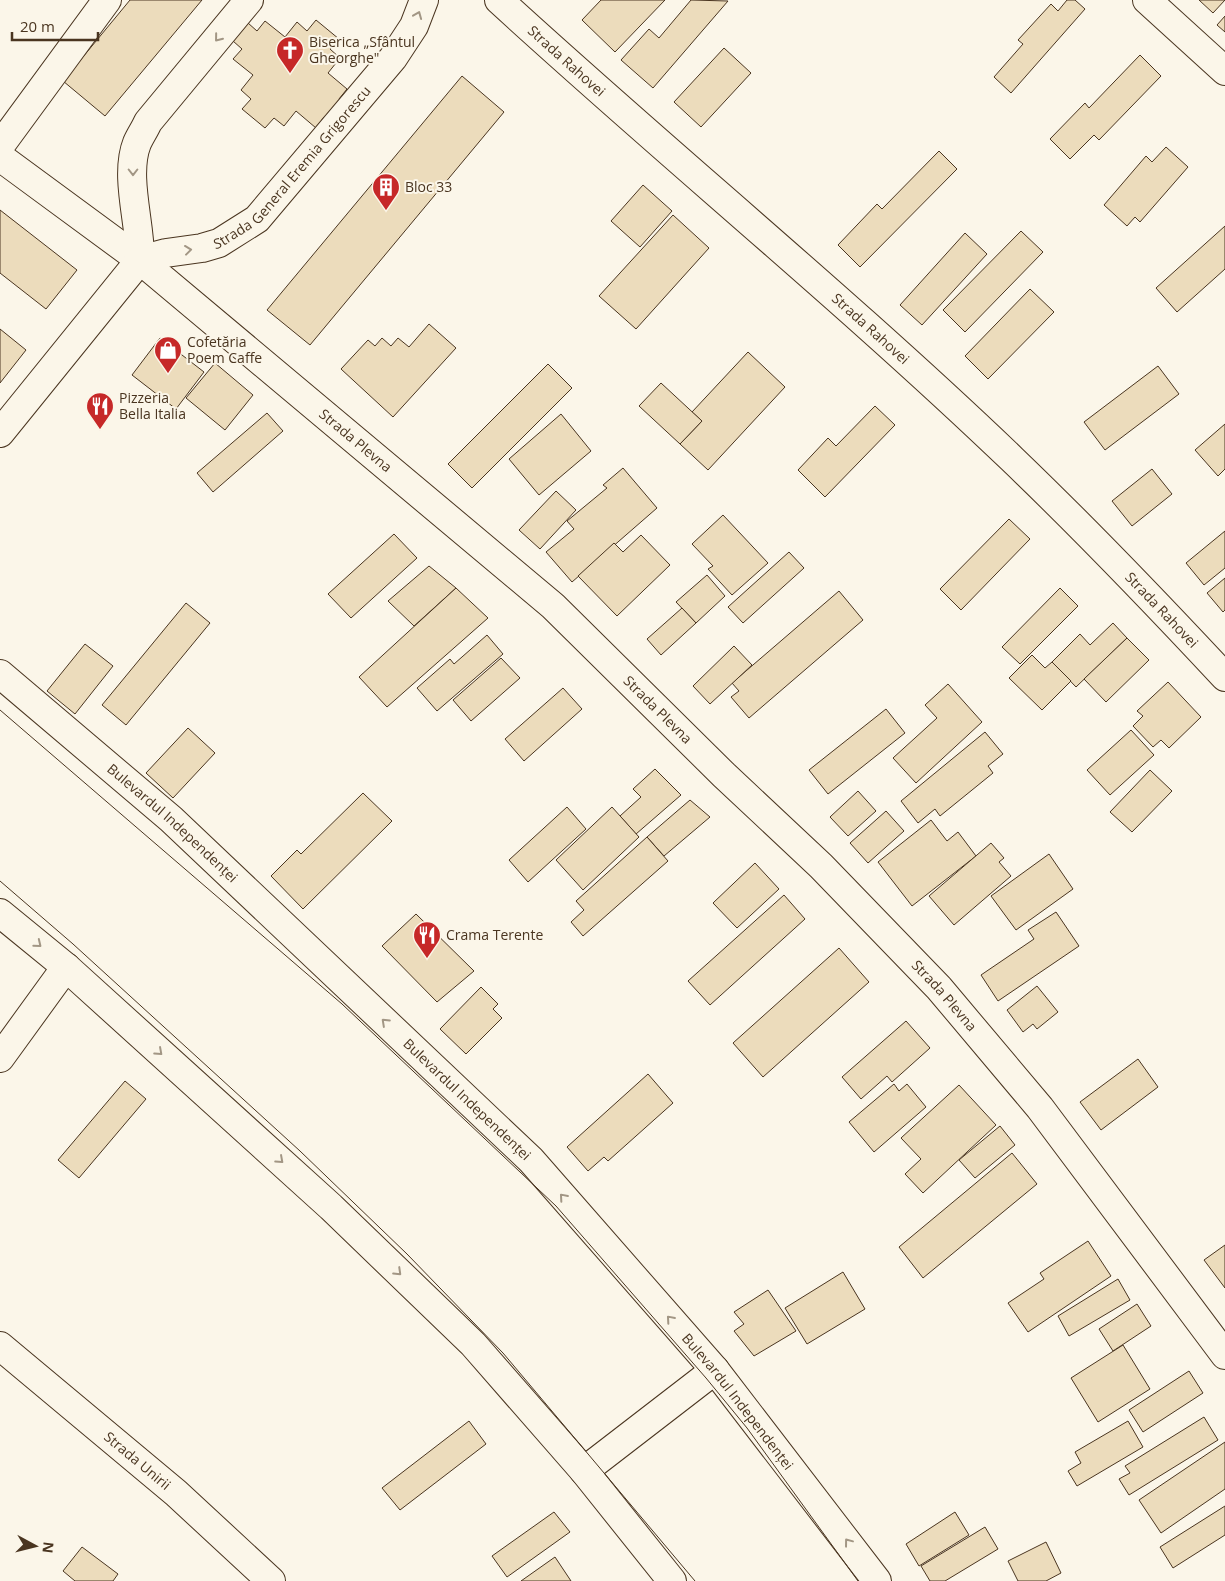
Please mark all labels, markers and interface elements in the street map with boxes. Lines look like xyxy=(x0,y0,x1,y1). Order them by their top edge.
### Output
scale bar xyxy=(12,10,99,42)
one-way arrow xyxy=(412,12,422,20)
text: 20 m xyxy=(20,16,55,36)
street label: Strada Rahovei xyxy=(524,21,610,100)
one-way arrow xyxy=(214,32,223,41)
place label: Biserica „Sfântul Gheorghe" xyxy=(309,32,415,67)
church icon: Biserica „Sfântul Gheorghe" xyxy=(275,35,305,74)
street label: Strada General Eremia Grigorescu xyxy=(211,82,375,253)
one-way arrow xyxy=(128,168,138,176)
building icon: Bloc 33 xyxy=(371,172,401,211)
place label: Bloc 33 xyxy=(405,177,452,196)
one-way arrow xyxy=(184,245,192,256)
street label: Strada Rahovei xyxy=(828,288,914,368)
place label: Cofetăria Poem Caffe xyxy=(187,332,262,367)
shop icon: Cofetăria Poem Caffe xyxy=(153,335,183,374)
place label: Pizzeria Bella Italia xyxy=(119,388,186,423)
restaurant icon: Pizzeria Bella Italia xyxy=(85,391,115,430)
street label: Strada Plevna xyxy=(315,404,396,476)
street label: Strada Rahovei xyxy=(1121,568,1203,652)
street label: Strada Plevna xyxy=(620,671,697,747)
street label: Bulevardul Independenței xyxy=(103,759,242,886)
restaurant icon: Crama Terente xyxy=(412,920,442,959)
place label: Crama Terente xyxy=(446,925,543,944)
one-way arrow xyxy=(32,938,41,947)
street label: Strada Plevna xyxy=(908,956,981,1035)
one-way arrow xyxy=(382,1019,391,1028)
street label: Bulevardul Independenței xyxy=(399,1034,535,1164)
one-way arrow xyxy=(154,1046,163,1055)
one-way arrow xyxy=(275,1155,284,1164)
one-way arrow xyxy=(560,1193,569,1202)
one-way arrow xyxy=(393,1266,402,1275)
one-way arrow xyxy=(667,1316,676,1325)
street label: Bulevardul Independenței xyxy=(678,1329,798,1473)
street label: Strada Unirii xyxy=(100,1427,175,1494)
north arrow xyxy=(10,1521,60,1571)
one-way arrow xyxy=(845,1538,854,1548)
text: N xyxy=(38,1541,59,1554)

